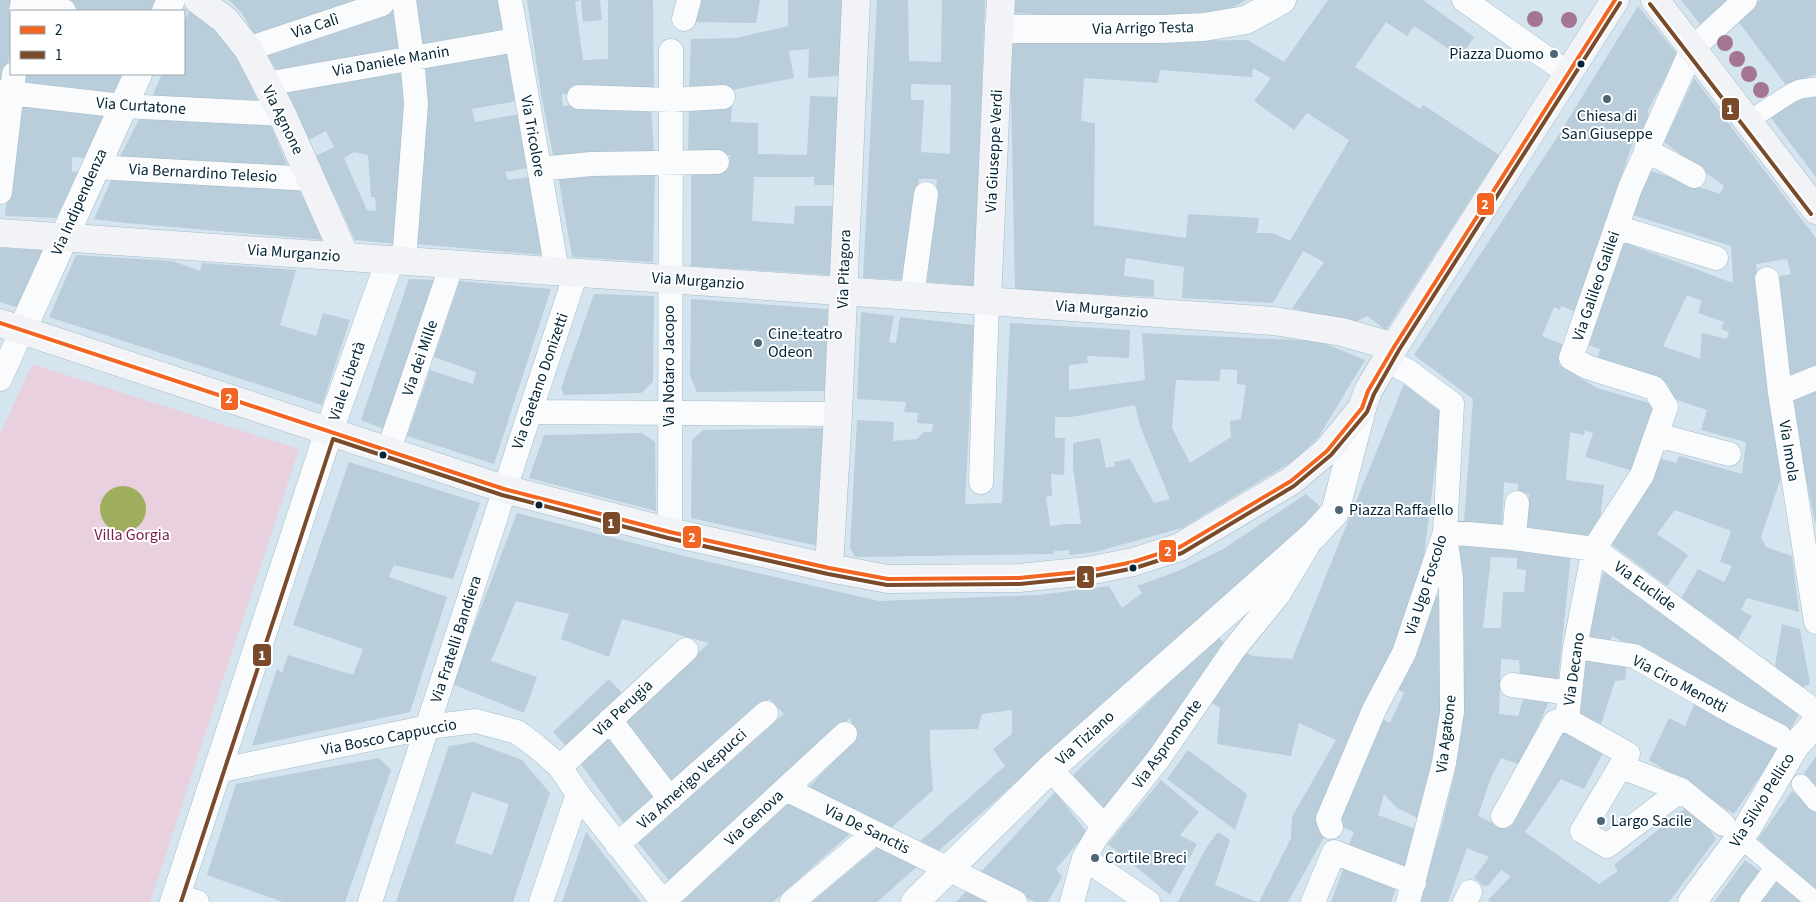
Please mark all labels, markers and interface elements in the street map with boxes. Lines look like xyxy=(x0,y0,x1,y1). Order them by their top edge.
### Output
street label: Via Calì xyxy=(288,8,342,44)
legend xyxy=(10,10,185,75)
street label: Via Arrigo Testa xyxy=(1092,16,1194,40)
text: 2 xyxy=(55,20,62,41)
street label: Via Daniele Manin xyxy=(331,40,451,82)
place label: Piazza Duomo xyxy=(1449,43,1544,65)
text: 1 xyxy=(55,45,62,66)
marker: Piazza Duomo xyxy=(1548,48,1560,60)
unlabelled marker xyxy=(1576,59,1586,69)
street label: Via Agnone xyxy=(257,82,309,158)
street label: Via Giuseppe Verdi xyxy=(980,89,1008,213)
street label: Via Curtatone xyxy=(95,92,187,120)
street label: Via Tricolore xyxy=(515,93,551,179)
marker: Chiesa di San Giuseppe xyxy=(1601,93,1613,105)
line badge: 1 xyxy=(1721,97,1740,121)
text: 1 xyxy=(1726,100,1734,120)
place label: Chiesa di San Giuseppe xyxy=(1561,105,1653,145)
street label: Via Indipendenza xyxy=(46,145,112,259)
street label: Via Bernardino Telesio xyxy=(128,158,278,188)
line badge: 2 xyxy=(1476,192,1495,216)
text: 2 xyxy=(1481,195,1489,215)
street label: Via Galileo Galilei xyxy=(1567,228,1625,344)
street label: Via Pitagora xyxy=(832,229,856,309)
street label: Via Murganzio xyxy=(247,239,341,267)
street label: Via Murganzio xyxy=(651,267,745,295)
street label: Via Murganzio xyxy=(1055,295,1149,323)
street label: Via Notaro Jacopo xyxy=(658,305,680,427)
street label: Via Gaetano Donizetti xyxy=(506,310,574,452)
street label: Via dei Mille xyxy=(397,317,443,399)
place label: Cine-teatro Odeon xyxy=(768,323,843,363)
marker: Cine-teatro Odeon xyxy=(752,337,764,349)
street label: Viale Libertà xyxy=(323,338,371,424)
line badge: 2 xyxy=(220,387,239,411)
text: 2 xyxy=(225,389,233,409)
street label: Via Imola xyxy=(1773,419,1805,483)
unlabelled marker xyxy=(378,450,388,460)
place label: Piazza Raffaello xyxy=(1349,499,1453,521)
unlabelled marker xyxy=(534,500,544,510)
marker: Piazza Raffaello xyxy=(1333,504,1345,516)
line badge: 1 xyxy=(602,511,621,535)
text: 1 xyxy=(607,514,615,534)
park label: Villa Gorgia xyxy=(94,524,170,546)
line badge: 2 xyxy=(682,525,702,549)
text: 2 xyxy=(688,528,696,548)
street label: Via Ugo Foscolo xyxy=(1399,532,1453,638)
line badge: 2 xyxy=(1158,539,1177,563)
text: 2 xyxy=(1164,542,1172,562)
street label: Via Euclide xyxy=(1609,556,1681,616)
unlabelled marker xyxy=(1128,563,1138,573)
line badge: 1 xyxy=(1076,565,1095,589)
text: 1 xyxy=(1082,568,1090,588)
street label: Via Fratelli Bandiera xyxy=(425,573,487,705)
street label: Via Decano xyxy=(1558,631,1590,707)
line badge: 1 xyxy=(252,643,272,667)
text: 1 xyxy=(258,646,266,666)
street label: Via Ciro Menotti xyxy=(1629,650,1731,718)
street label: Via Perugia xyxy=(588,675,658,741)
street label: Via Agatone xyxy=(1430,694,1462,774)
street label: Via Aspromonte xyxy=(1127,695,1207,793)
street label: Via Tiziano xyxy=(1051,706,1119,770)
street label: Via Bosco Cappuccio xyxy=(319,713,459,761)
street label: Via Amerigo Vespucci xyxy=(632,724,752,834)
street label: Via Silvio Pellico xyxy=(1724,749,1800,851)
street label: Via Genova xyxy=(719,785,789,851)
street label: Via De Sanctis xyxy=(820,799,914,859)
place label: Largo Sacile xyxy=(1611,810,1692,832)
marker: Largo Sacile xyxy=(1595,815,1607,827)
place label: Cortile Breci xyxy=(1105,847,1187,869)
marker: Cortile Breci xyxy=(1089,852,1101,864)

